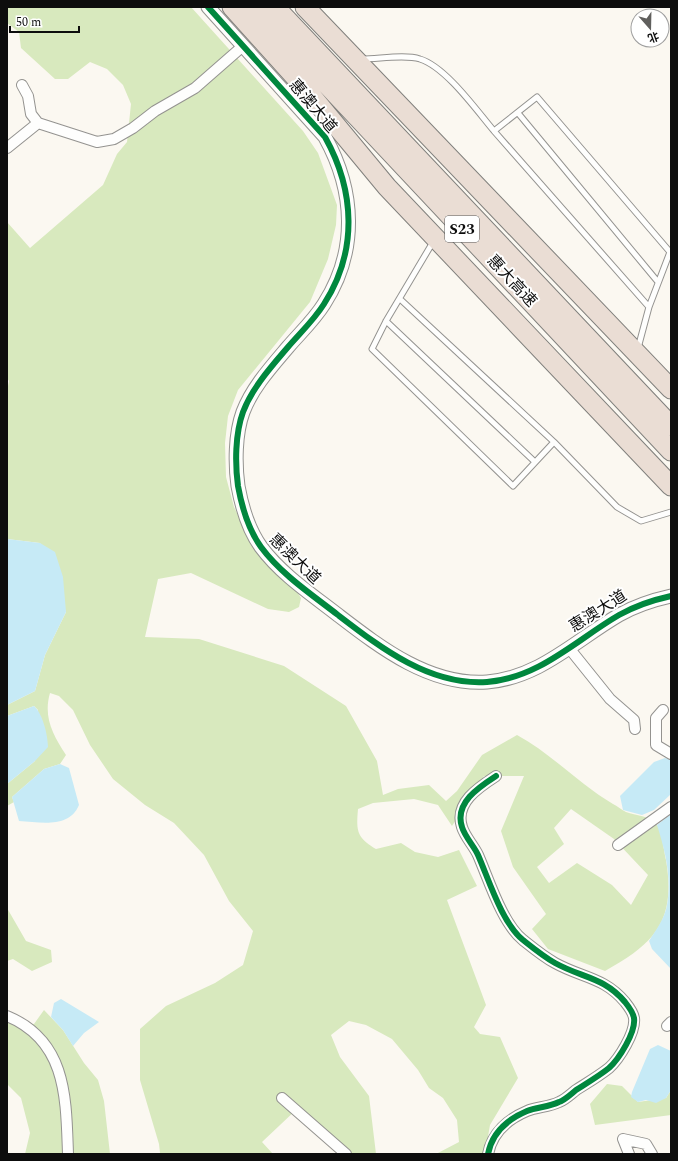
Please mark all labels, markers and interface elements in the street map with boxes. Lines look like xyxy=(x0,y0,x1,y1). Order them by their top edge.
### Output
scale bar xyxy=(10,8,79,34)
north arrow xyxy=(630,8,670,48)
text: 50 m xyxy=(16,13,41,32)
text: 北 xyxy=(645,27,661,47)
street label: 惠澳大道 xyxy=(283,74,343,138)
road number: S23 xyxy=(445,216,479,242)
street label: 惠大高速 xyxy=(481,249,543,313)
street label: 惠澳大道 xyxy=(264,528,326,590)
street label: 惠澳大道 xyxy=(564,584,632,638)

